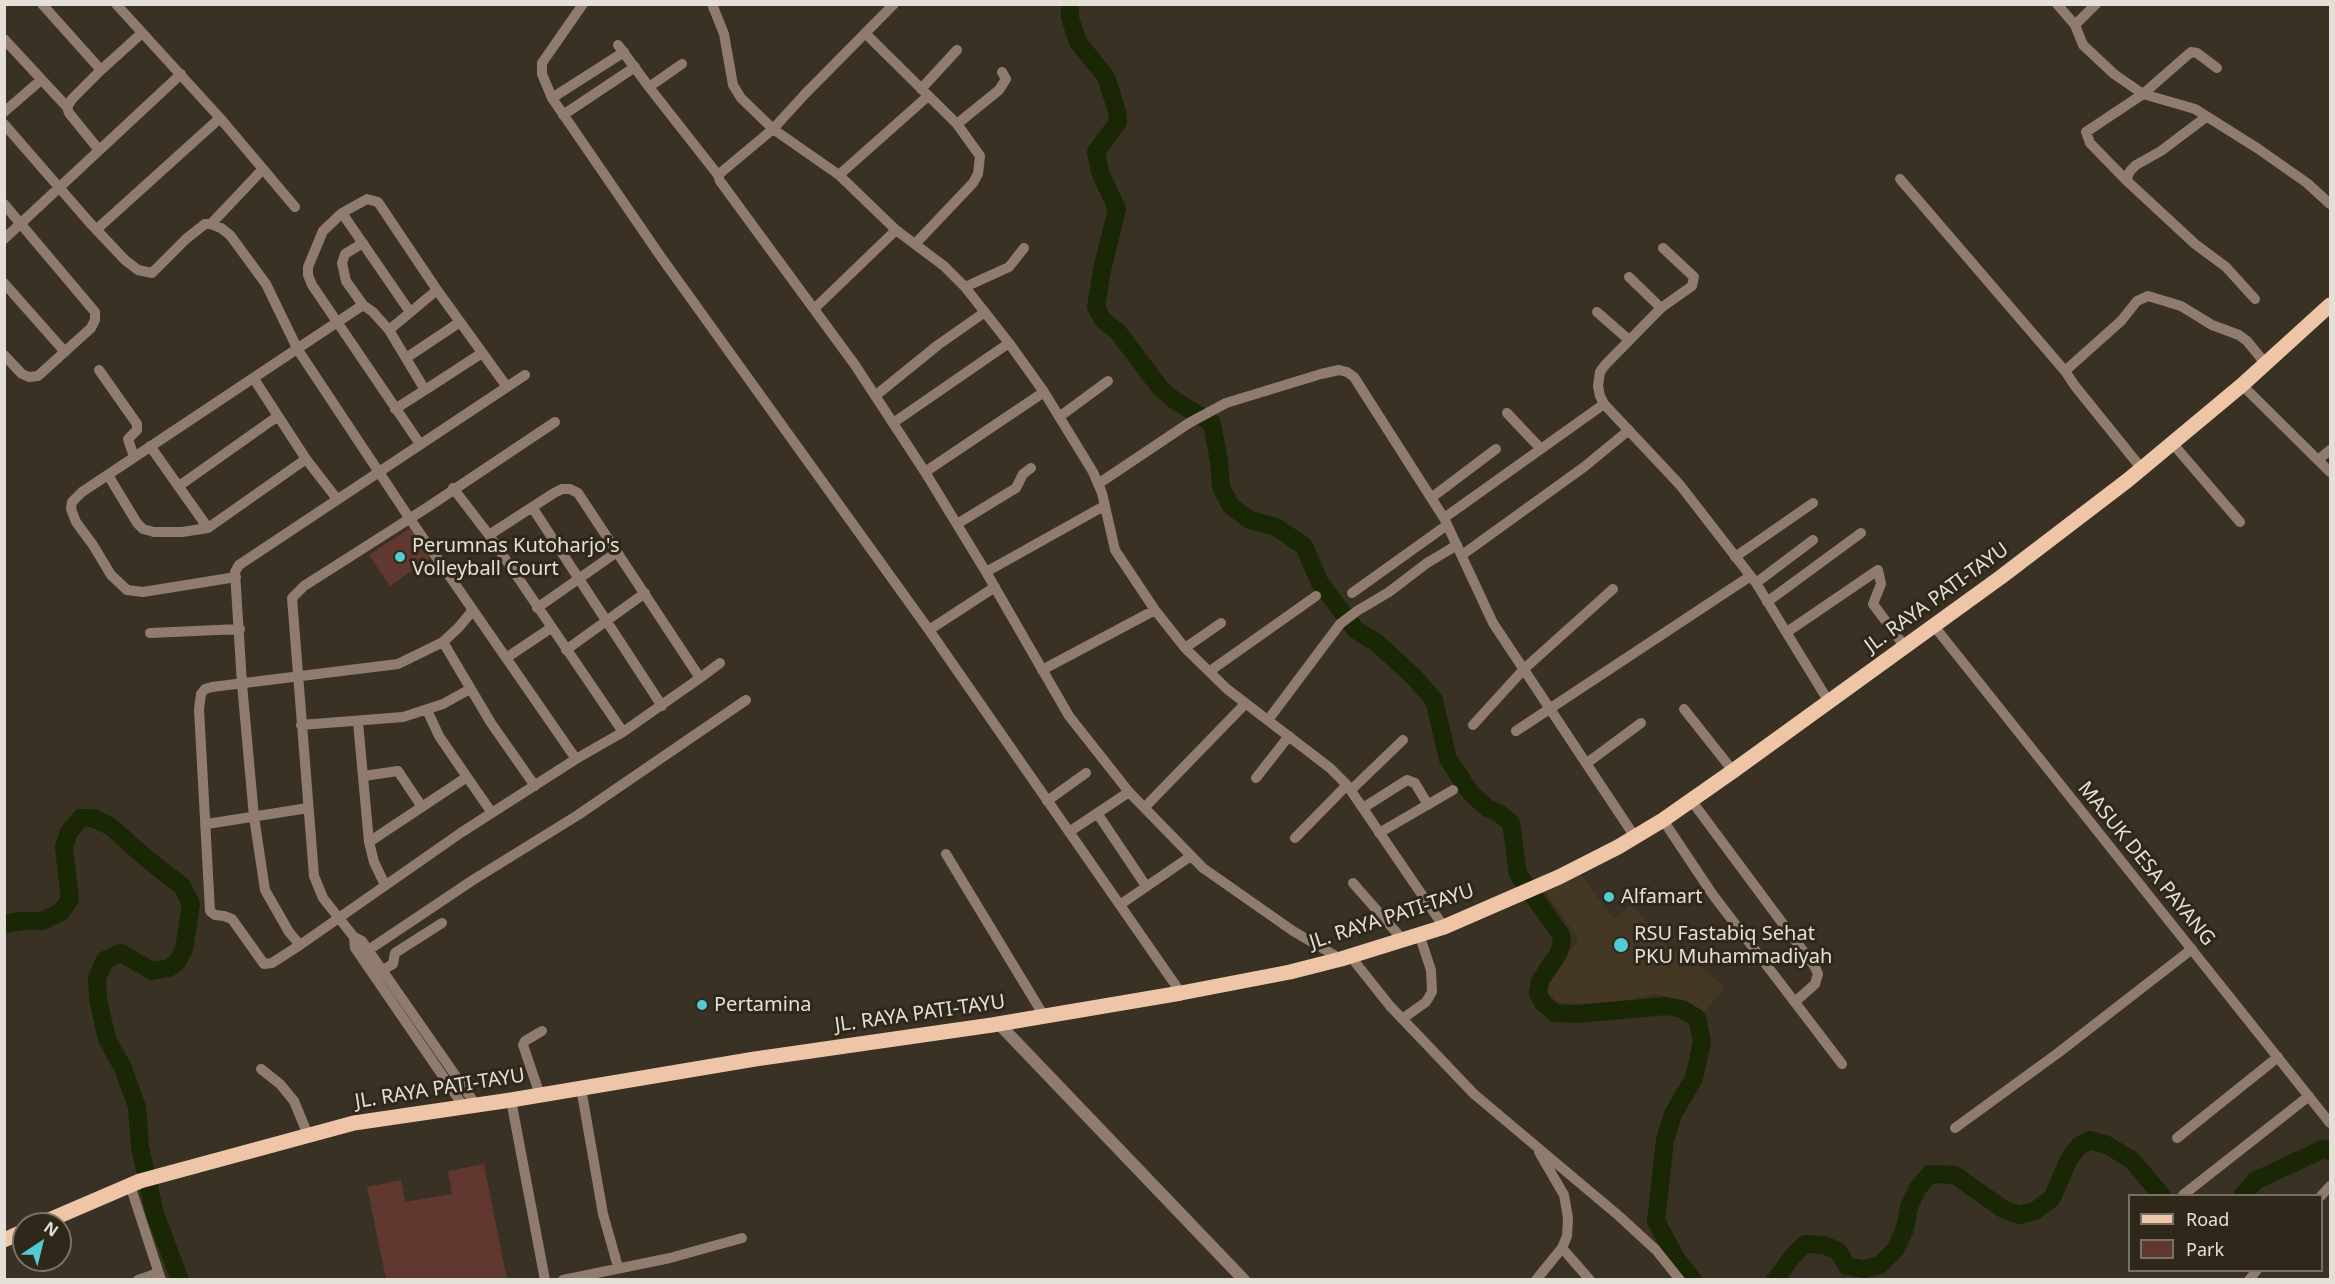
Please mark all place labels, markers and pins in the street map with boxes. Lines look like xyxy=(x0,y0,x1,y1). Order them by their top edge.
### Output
place label: Perumnas Kutoharjo's Volleyball Court xyxy=(412,534,619,581)
marker: Perumnas Kutoharjo's Volleyball Court xyxy=(393,550,407,564)
place label: Alfamart xyxy=(1621,885,1702,909)
marker: Alfamart xyxy=(1602,890,1616,904)
place label: RSU Fastabiq Sehat PKU Muhammadiyah xyxy=(1634,922,1832,969)
marker: RSU Fastabiq Sehat PKU Muhammadiyah xyxy=(1612,936,1630,954)
place label: Pertamina xyxy=(714,993,812,1017)
marker: Pertamina xyxy=(695,998,709,1012)

